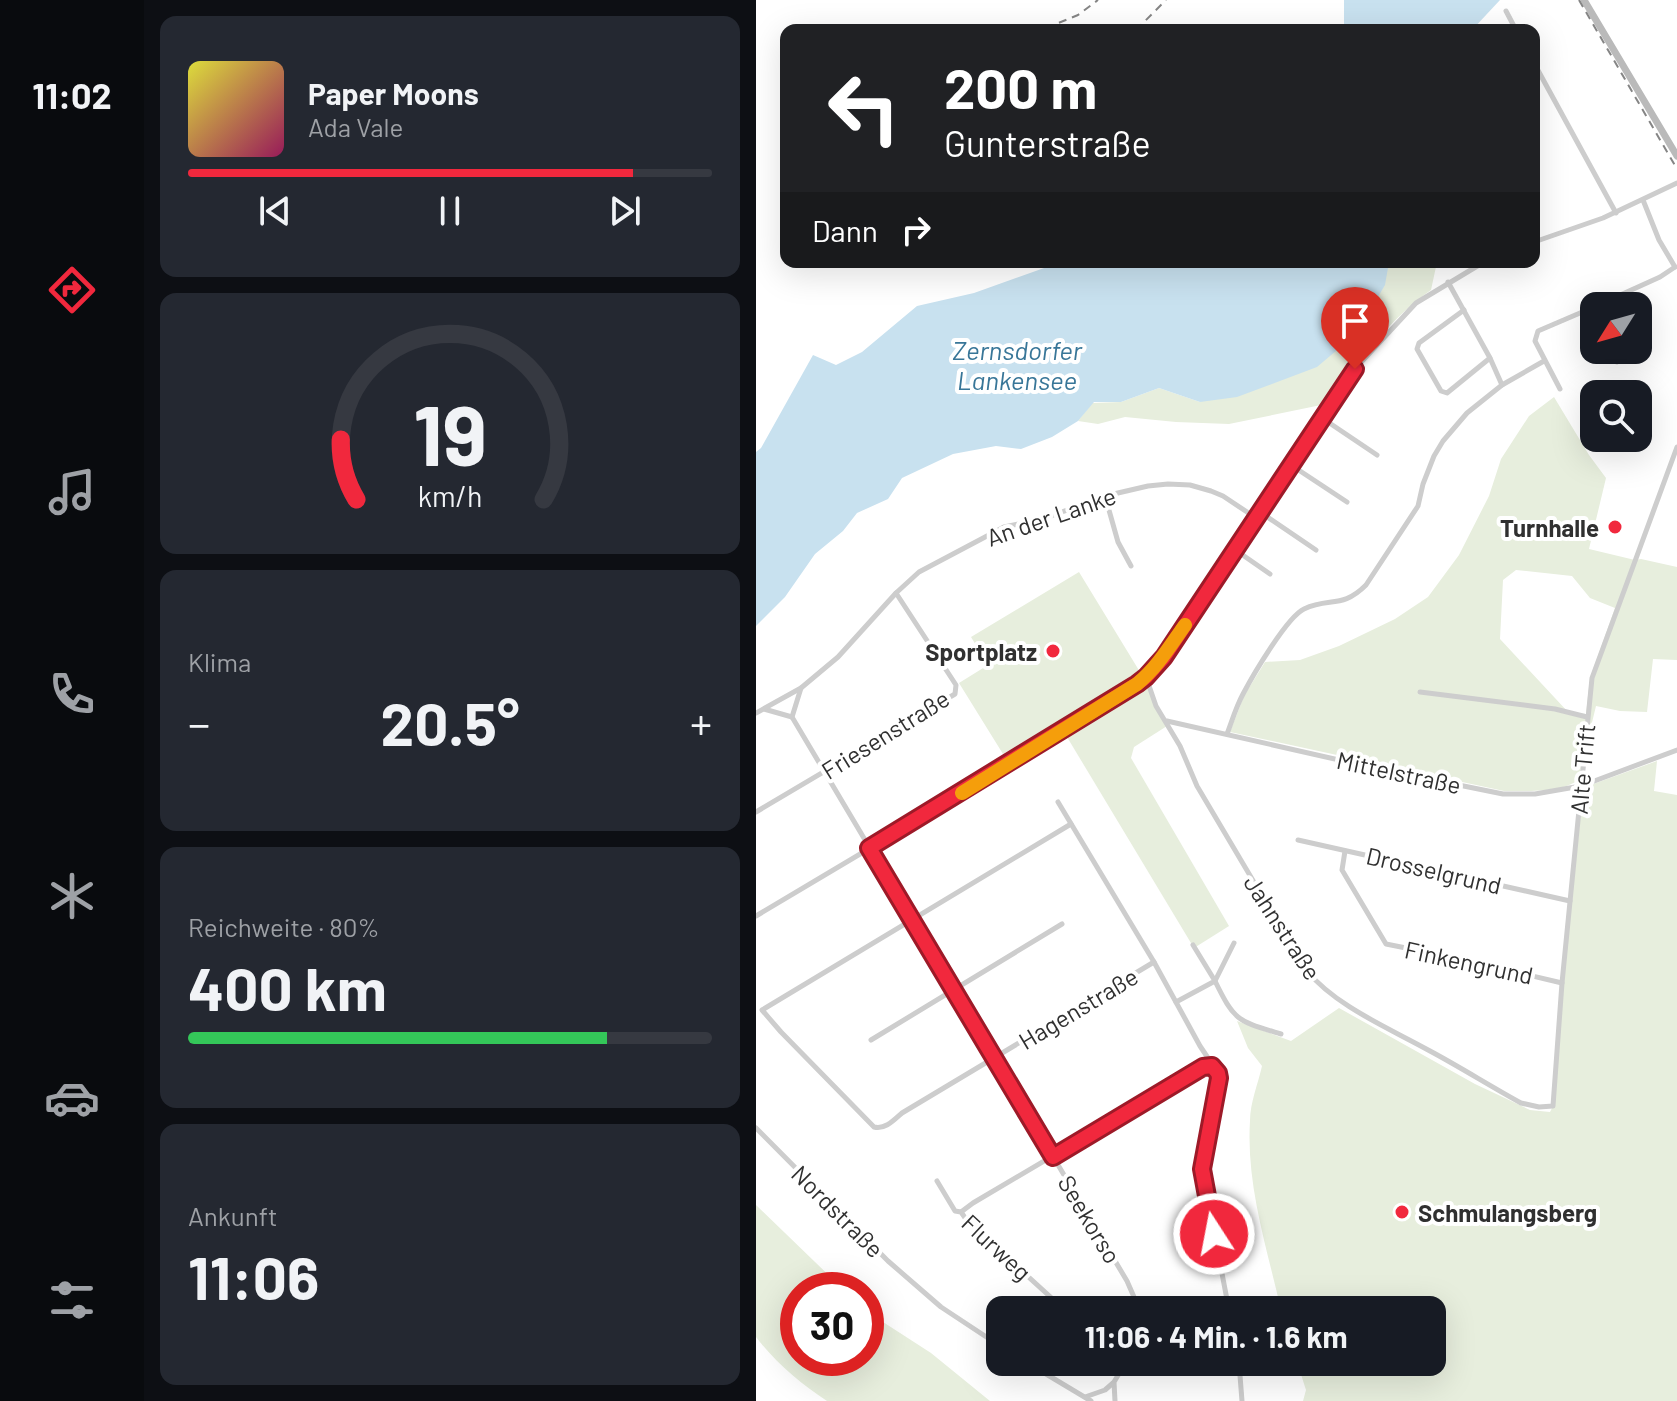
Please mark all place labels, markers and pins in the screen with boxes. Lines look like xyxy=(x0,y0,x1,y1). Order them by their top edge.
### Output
pin xyxy=(1321,287,1389,369)
place label: Turnhalle xyxy=(1500,513,1599,542)
marker: Turnhalle xyxy=(1606,518,1624,536)
place label: Sportplatz xyxy=(925,637,1037,666)
marker: Sportplatz xyxy=(1044,642,1062,660)
place label: Schmulangsberg xyxy=(1418,1198,1597,1227)
marker: Schmulangsberg xyxy=(1393,1203,1411,1221)

